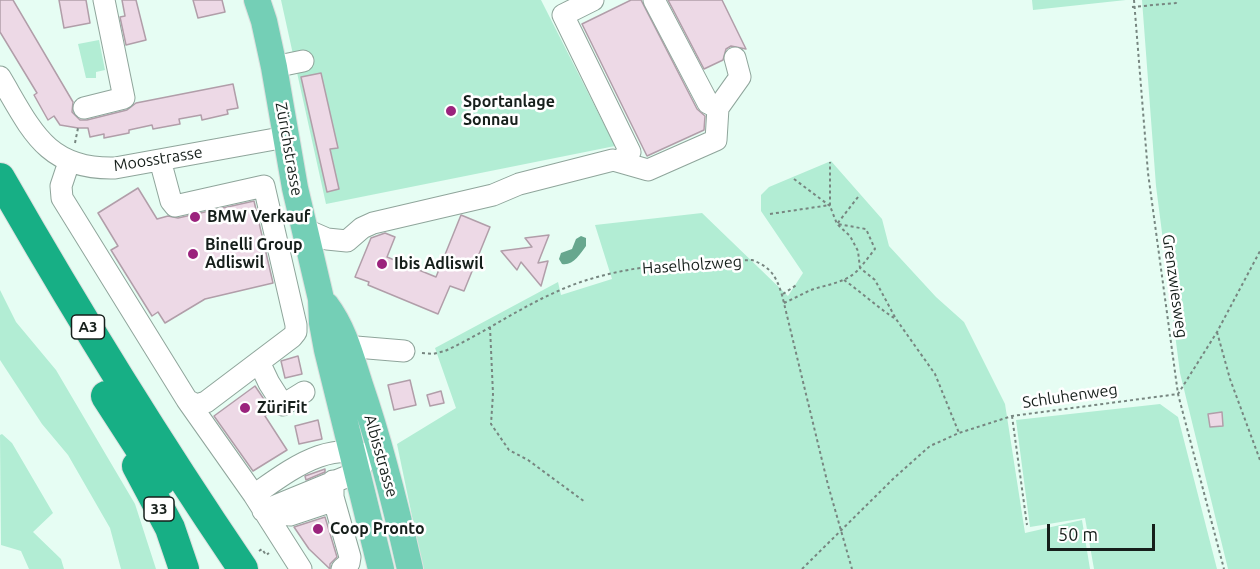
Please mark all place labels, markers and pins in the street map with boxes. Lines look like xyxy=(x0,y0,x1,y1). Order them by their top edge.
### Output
place label: Sportanlage Sonnau xyxy=(463,92,555,130)
marker: Sportanlage Sonnau xyxy=(444,104,458,118)
place label: BMW Verkauf xyxy=(207,207,310,227)
marker: BMW Verkauf xyxy=(188,210,202,224)
place label: Binelli Group Adliswil xyxy=(205,235,303,273)
marker: Binelli Group Adliswil xyxy=(186,247,200,261)
place label: Ibis Adliswil xyxy=(394,254,484,274)
marker: Ibis Adliswil xyxy=(375,257,389,271)
place label: ZüriFit xyxy=(257,398,307,418)
marker: ZüriFit xyxy=(238,401,252,415)
place label: Coop Pronto xyxy=(330,519,425,539)
marker: Coop Pronto xyxy=(311,522,325,536)

